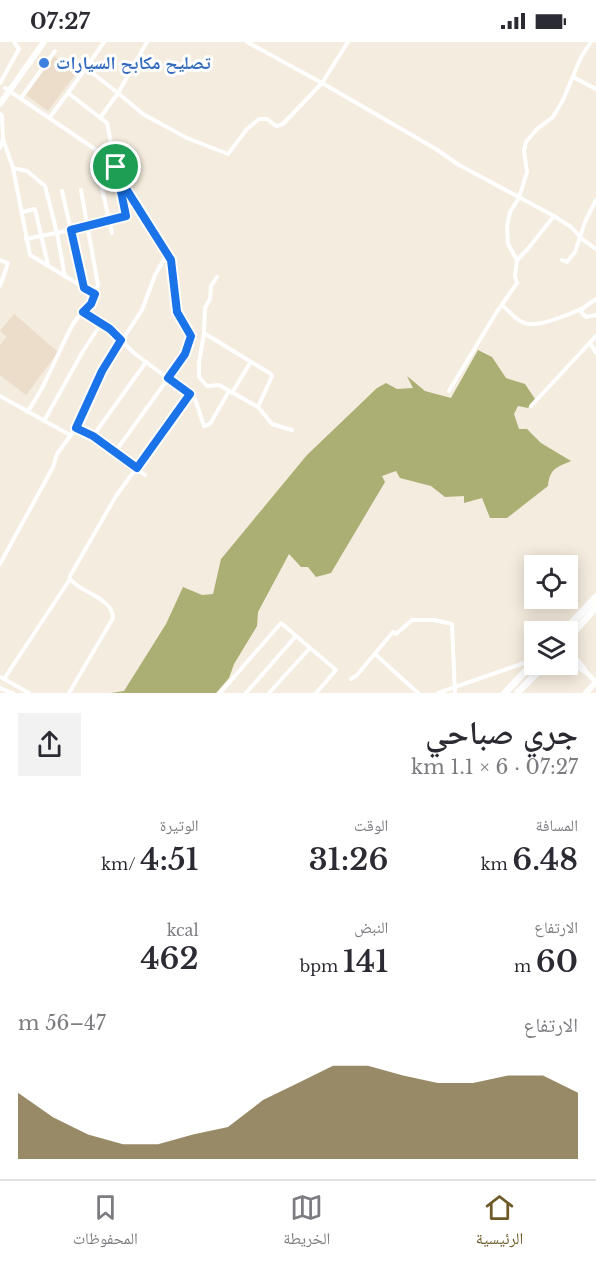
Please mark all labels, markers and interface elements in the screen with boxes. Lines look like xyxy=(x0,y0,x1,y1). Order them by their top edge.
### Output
text: 07:27 xyxy=(30,8,90,35)
place label: تصليح مكابح السيارات xyxy=(56,52,211,75)
marker: تصليح مكابح السيارات xyxy=(37,56,51,70)
pin xyxy=(90,141,141,192)
icon: arrive xyxy=(99,150,132,183)
map controls xyxy=(524,555,578,675)
button: locate xyxy=(524,555,578,609)
button: layers xyxy=(524,621,578,675)
text: جري صباحي xyxy=(425,712,578,753)
button: share xyxy=(18,713,81,776)
text: 07:27 · 6 × 1.1 km xyxy=(411,755,578,779)
text: الوتيرة xyxy=(160,815,199,835)
text: الوقت xyxy=(354,815,388,835)
text: المسافة xyxy=(536,815,578,835)
text: 4:51 xyxy=(140,841,199,878)
text: 31:26 xyxy=(309,841,388,878)
text: 6.48 xyxy=(512,841,578,878)
text: /km xyxy=(101,854,140,874)
text: km xyxy=(481,854,512,874)
text: النبض xyxy=(354,917,388,937)
text: الارتفاع xyxy=(534,917,578,937)
text: kcal xyxy=(167,920,199,940)
text: 462 xyxy=(140,940,199,977)
text: 141 xyxy=(343,943,388,980)
text: 60 xyxy=(536,943,578,980)
text: bpm xyxy=(300,956,343,976)
text: m xyxy=(514,956,536,976)
text: 47–56 m xyxy=(18,1011,106,1035)
text: الارتفاع xyxy=(523,1013,578,1037)
tab: المحفوظات xyxy=(73,1191,138,1254)
tab: الخريطة xyxy=(283,1191,330,1254)
tab: الرئيسية xyxy=(476,1191,523,1254)

